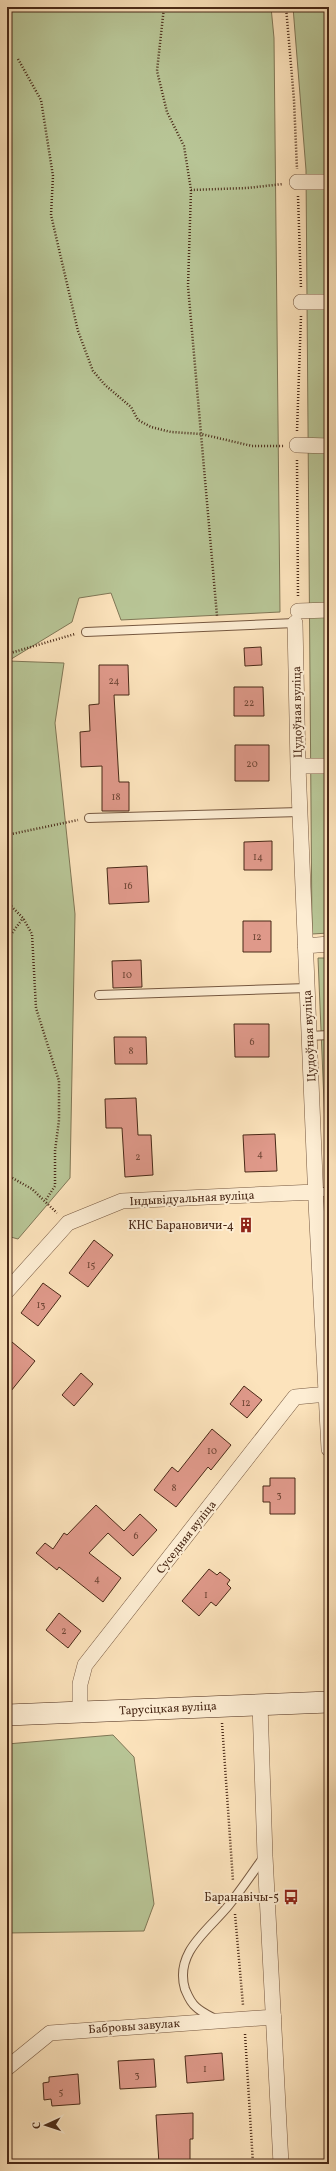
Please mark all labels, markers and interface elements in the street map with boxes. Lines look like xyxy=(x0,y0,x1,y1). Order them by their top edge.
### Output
street label: Цудоўная вуліца xyxy=(289,666,307,758)
house number: 24 xyxy=(108,674,120,688)
house number: 22 xyxy=(244,696,254,710)
house number: 20 xyxy=(246,757,258,771)
house number: 18 xyxy=(112,790,120,804)
house number: 14 xyxy=(253,850,263,864)
house number: 16 xyxy=(124,879,132,893)
house number: 12 xyxy=(252,930,262,944)
house number: 10 xyxy=(122,968,132,982)
street label: Цудоўная вуліца xyxy=(300,990,320,1082)
house number: 6 xyxy=(249,1035,255,1049)
house number: 8 xyxy=(128,1044,134,1058)
house number: 4 xyxy=(257,1147,263,1161)
house number: 2 xyxy=(135,1150,141,1164)
street label: Індывідуальная вуліца xyxy=(129,1188,255,1210)
building icon: КНС Барановичи-4 xyxy=(237,1216,255,1234)
place label: КНС Барановичи-4 xyxy=(128,1218,234,1234)
house number: 15 xyxy=(87,1258,96,1272)
house number: 13 xyxy=(36,1298,46,1312)
house number: 12 xyxy=(241,1396,251,1410)
house number: 10 xyxy=(207,1444,217,1458)
house number: 8 xyxy=(171,1481,177,1495)
house number: 3 xyxy=(276,1488,282,1502)
street label: Суседняя вуліца xyxy=(153,1498,221,1578)
house number: 6 xyxy=(133,1529,139,1543)
house number: 4 xyxy=(94,1572,100,1586)
house number: 1 xyxy=(204,1588,208,1602)
house number: 2 xyxy=(61,1624,67,1638)
street label: Тарусіцкая вуліца xyxy=(119,1698,217,1720)
bus stop icon: Баранавічы-5 xyxy=(282,1888,300,1906)
place label: Баранавічы-5 xyxy=(204,1890,279,1906)
street label: Бабровы завулак xyxy=(88,2016,181,2038)
house number: 1 xyxy=(203,2062,207,2076)
house number: 3 xyxy=(134,2068,140,2082)
house number: 5 xyxy=(59,2085,64,2099)
north arrow xyxy=(26,2105,66,2145)
text: С xyxy=(30,2122,45,2129)

